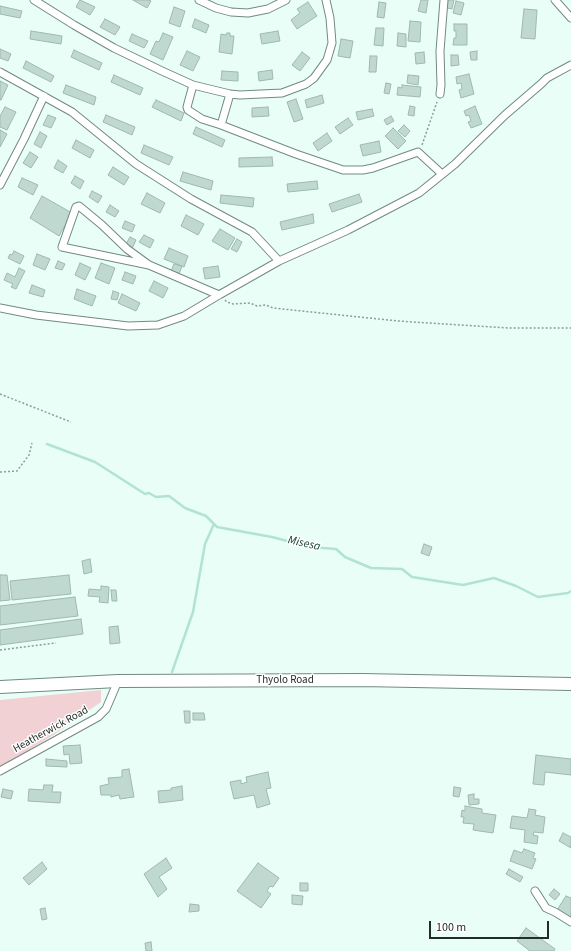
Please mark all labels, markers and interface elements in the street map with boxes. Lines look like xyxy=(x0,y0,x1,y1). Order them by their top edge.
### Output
water label: Misesa xyxy=(286,534,322,554)
street label: Thyolo Road xyxy=(256,674,314,688)
street label: Heatherwick Road xyxy=(11,704,91,756)
scale bar xyxy=(431,913,551,939)
text: 100 m xyxy=(436,919,466,936)

